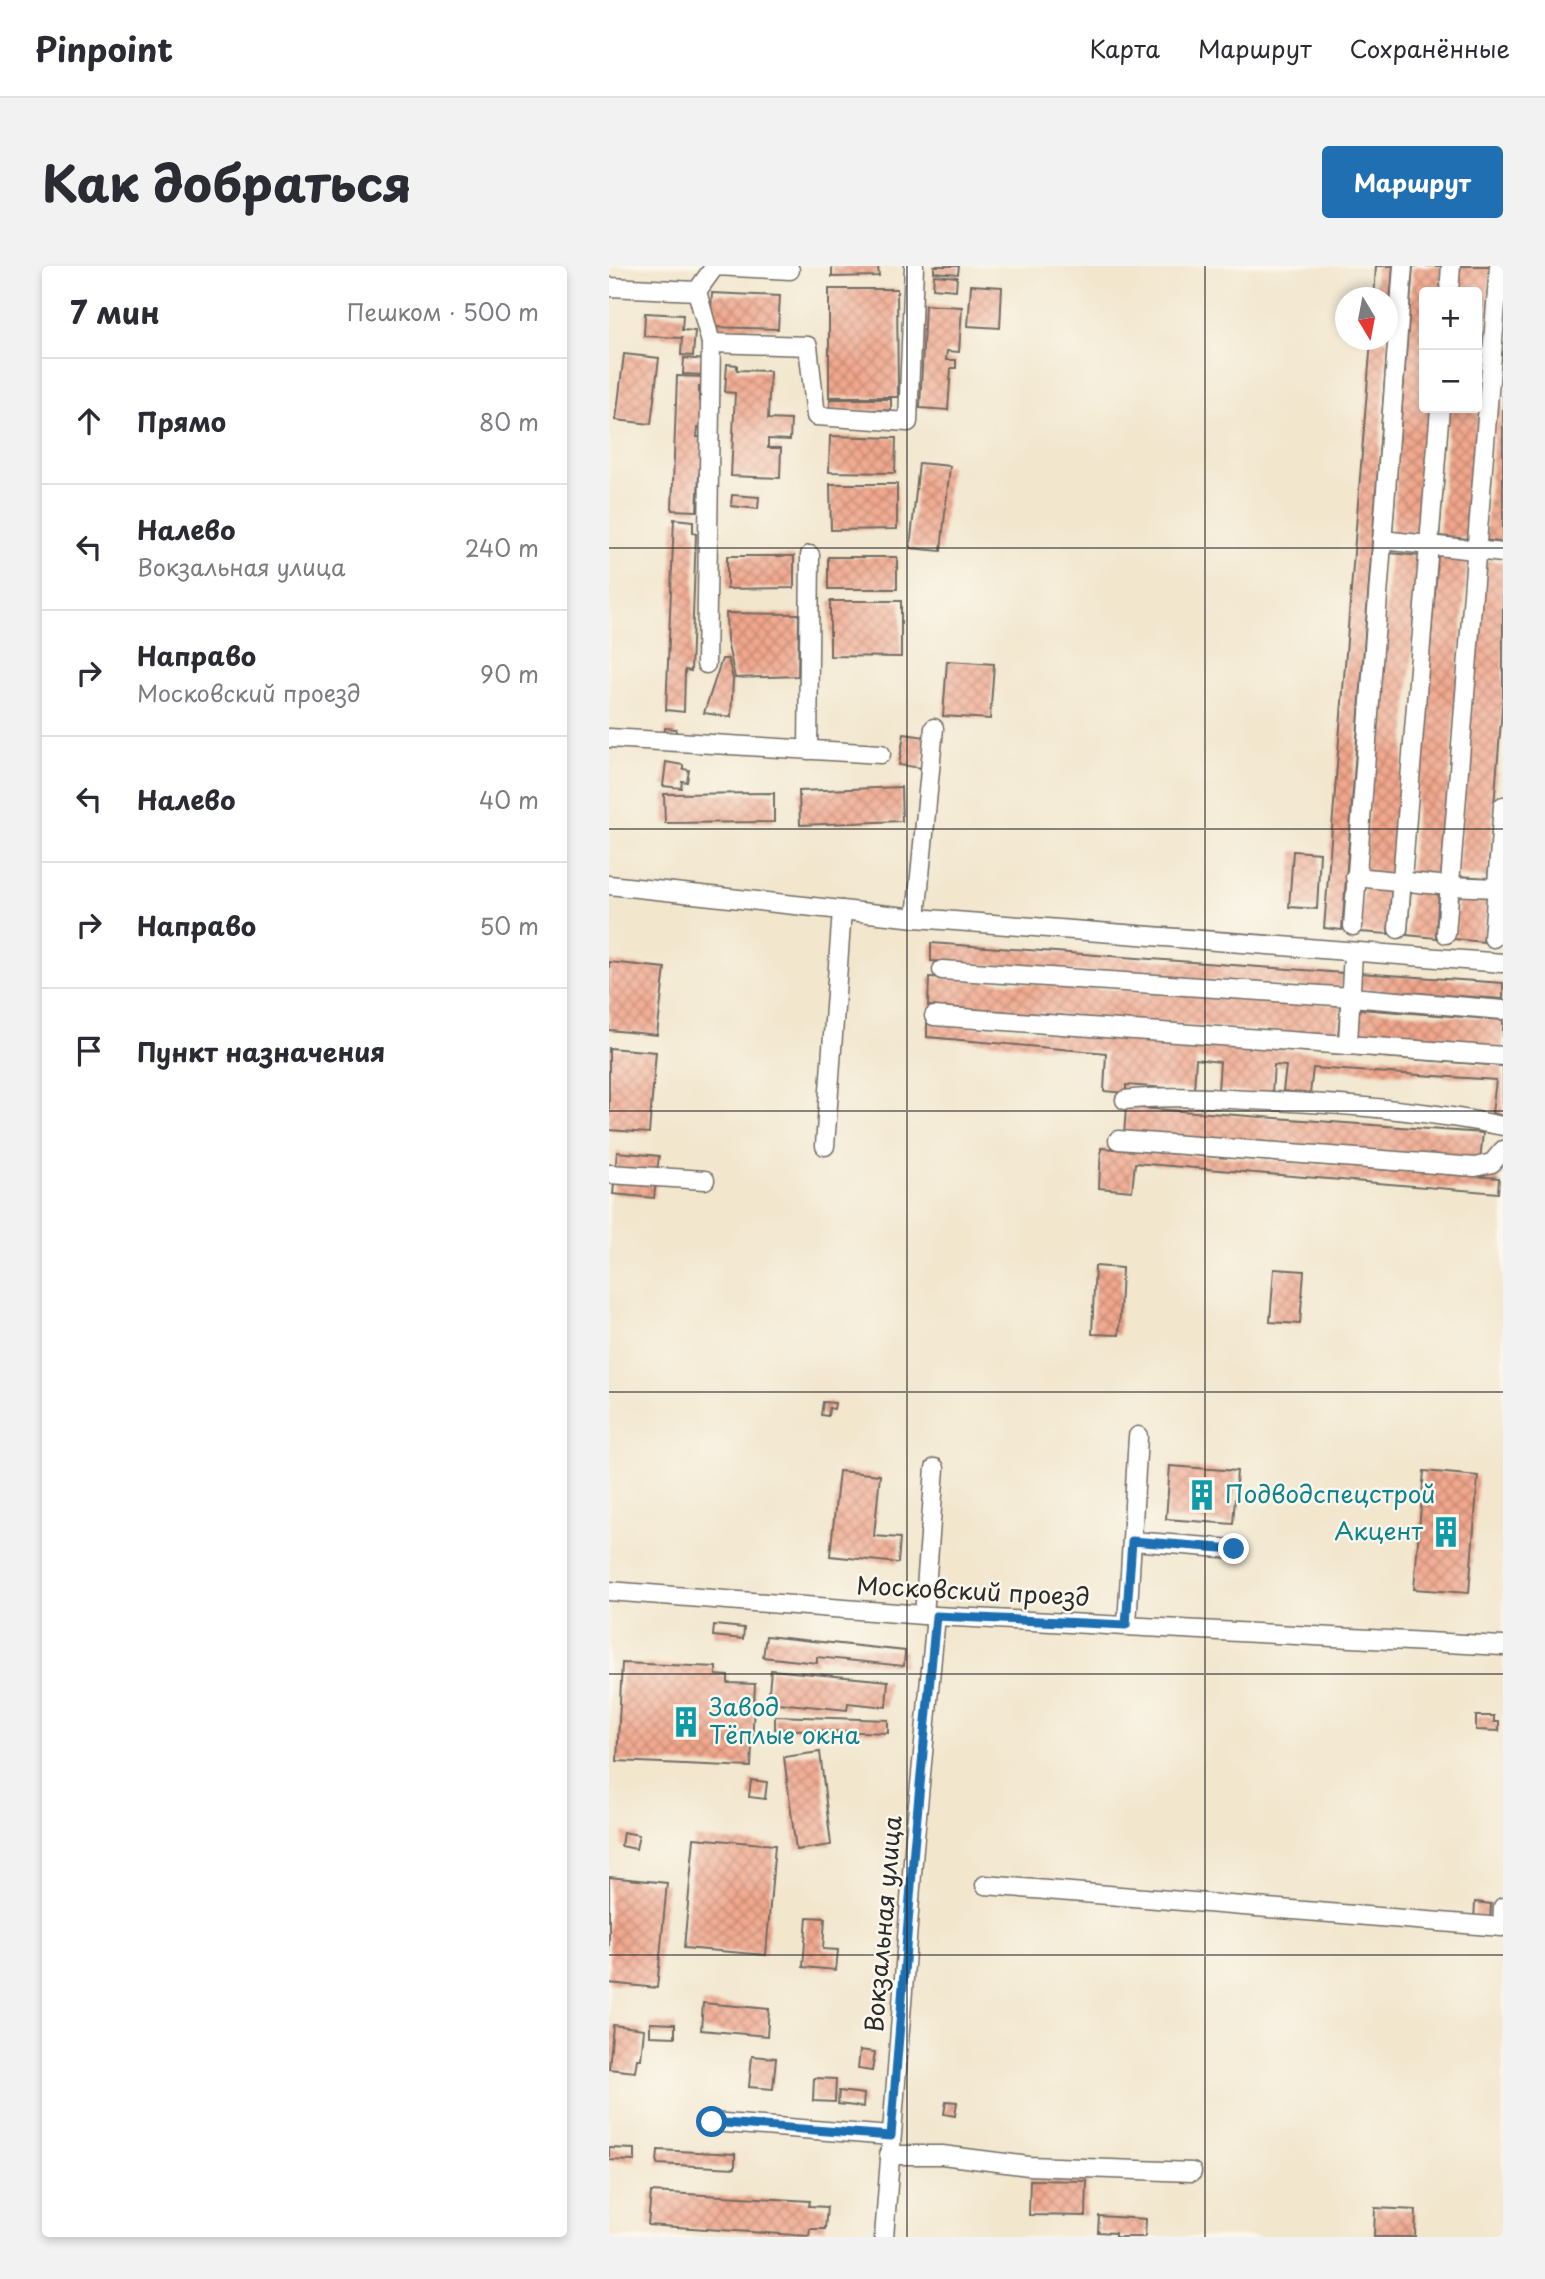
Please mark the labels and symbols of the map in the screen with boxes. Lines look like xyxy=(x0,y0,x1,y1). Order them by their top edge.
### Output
north arrow xyxy=(1335,287,1398,350)
place label: Подводспецстрой xyxy=(1225,1475,1435,1511)
building icon: Подводспецстрой xyxy=(1185,1478,1219,1512)
place label: Акцент xyxy=(1334,1512,1423,1548)
building icon: Акцент xyxy=(1429,1515,1463,1549)
route end xyxy=(1218,1533,1249,1564)
street label: Московский проезд xyxy=(856,1566,1091,1614)
place label: Завод Тёплые окна xyxy=(709,1688,860,1752)
building icon: Завод Тёплые окна xyxy=(669,1705,703,1739)
street label: Вокзальная улица xyxy=(855,1814,909,2034)
route start xyxy=(696,2106,727,2137)

